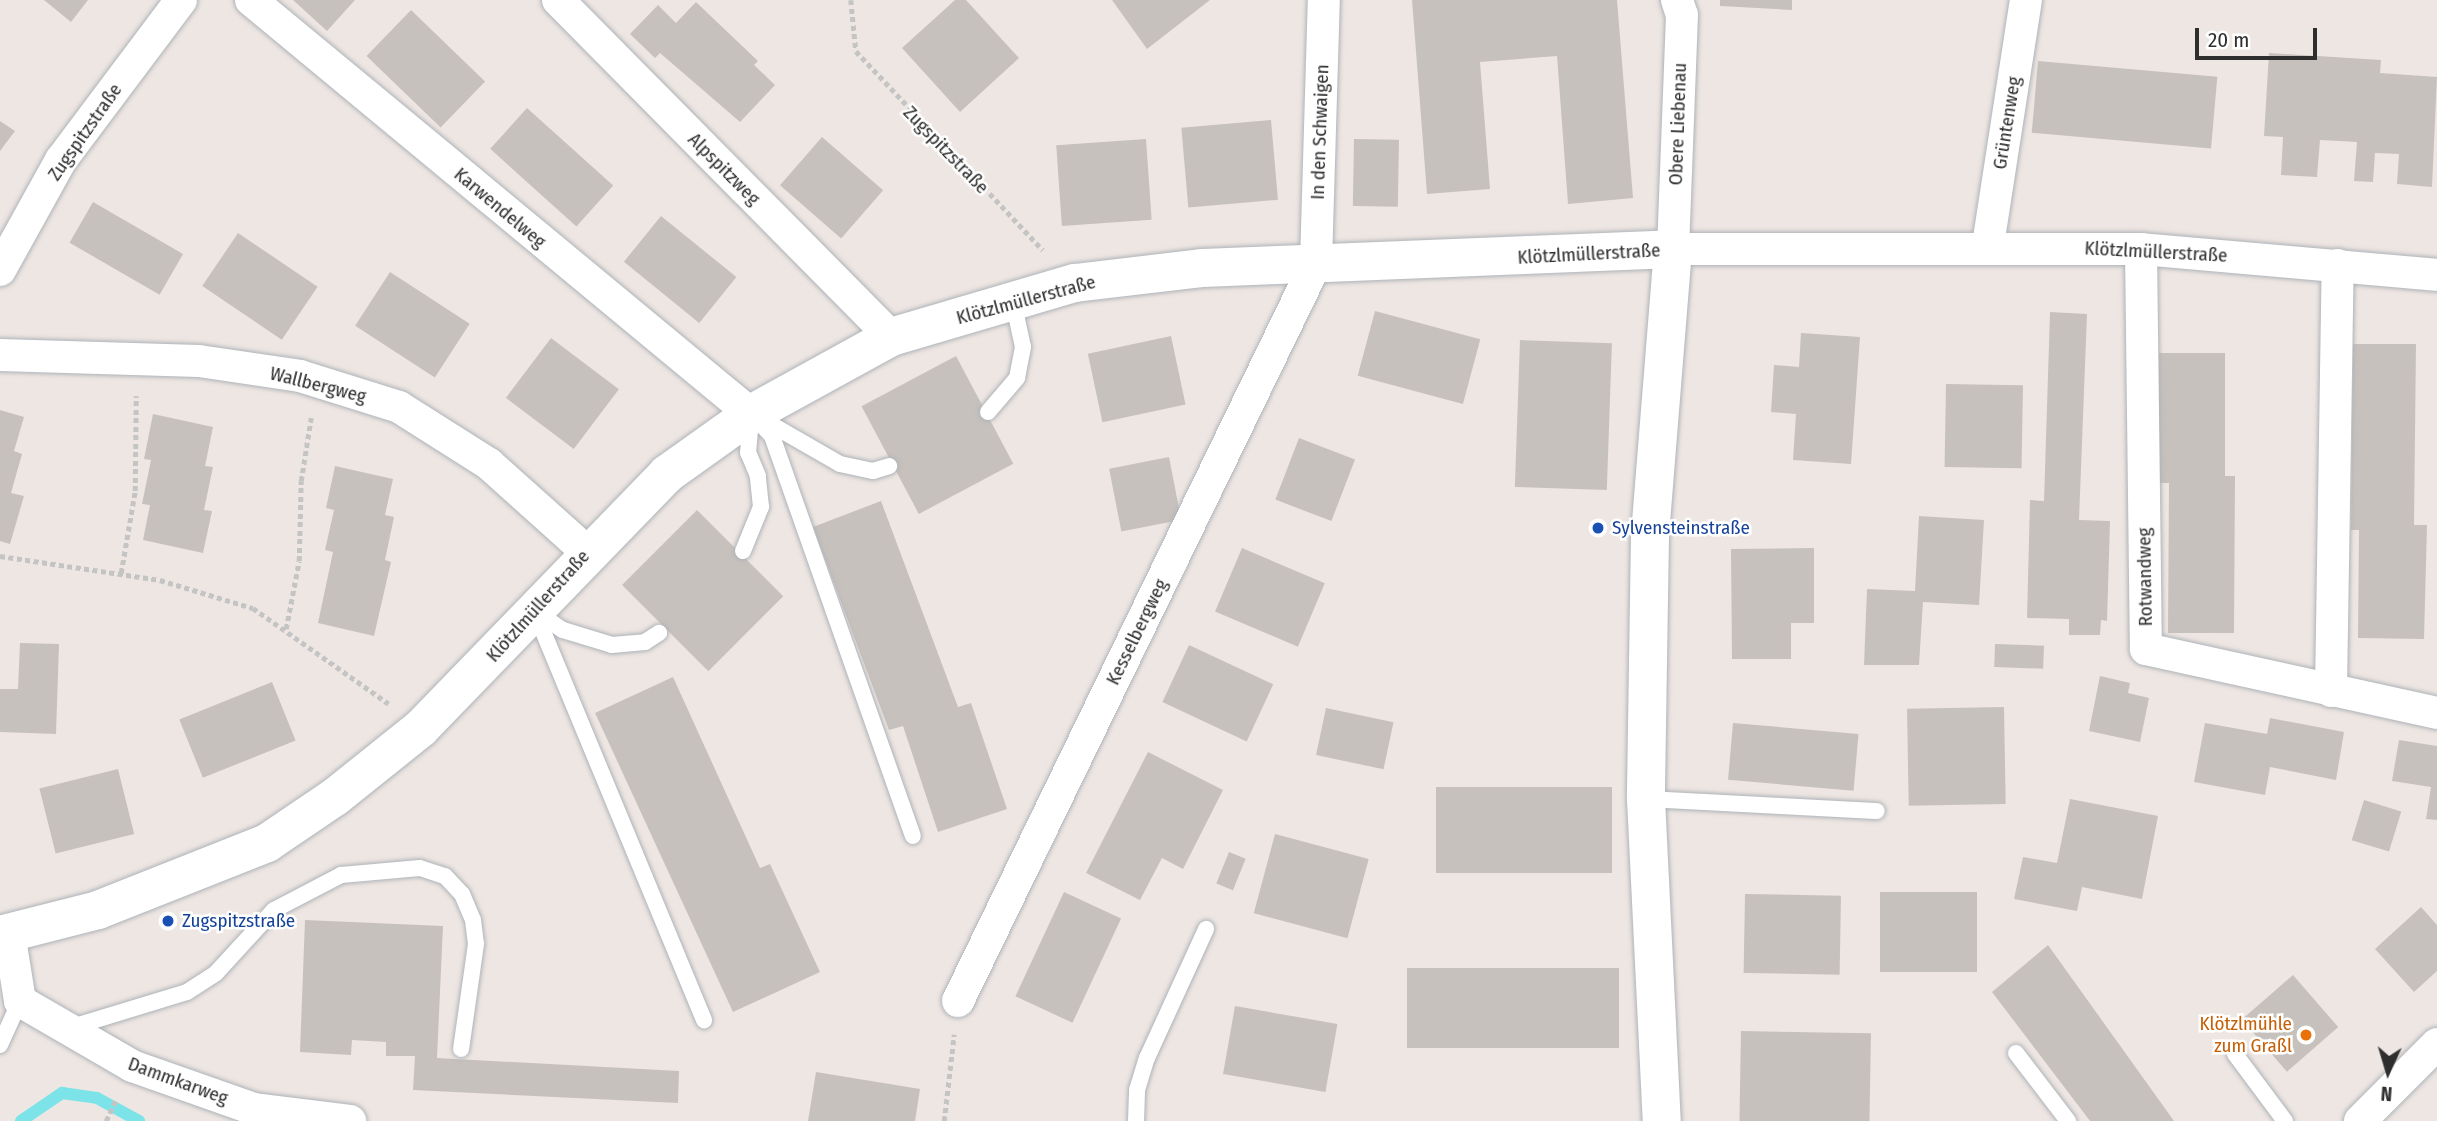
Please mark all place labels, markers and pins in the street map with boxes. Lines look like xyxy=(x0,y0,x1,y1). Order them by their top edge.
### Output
place label: Sylvensteinstraße xyxy=(1612,517,1750,539)
marker: Sylvensteinstraße xyxy=(1590,520,1606,536)
place label: Zugspitzstraße xyxy=(182,910,295,932)
marker: Zugspitzstraße xyxy=(160,913,176,929)
place label: Klötzlmühle zum Graßl xyxy=(2199,1013,2292,1057)
marker: Klötzlmühle zum Graßl xyxy=(2298,1027,2314,1043)

